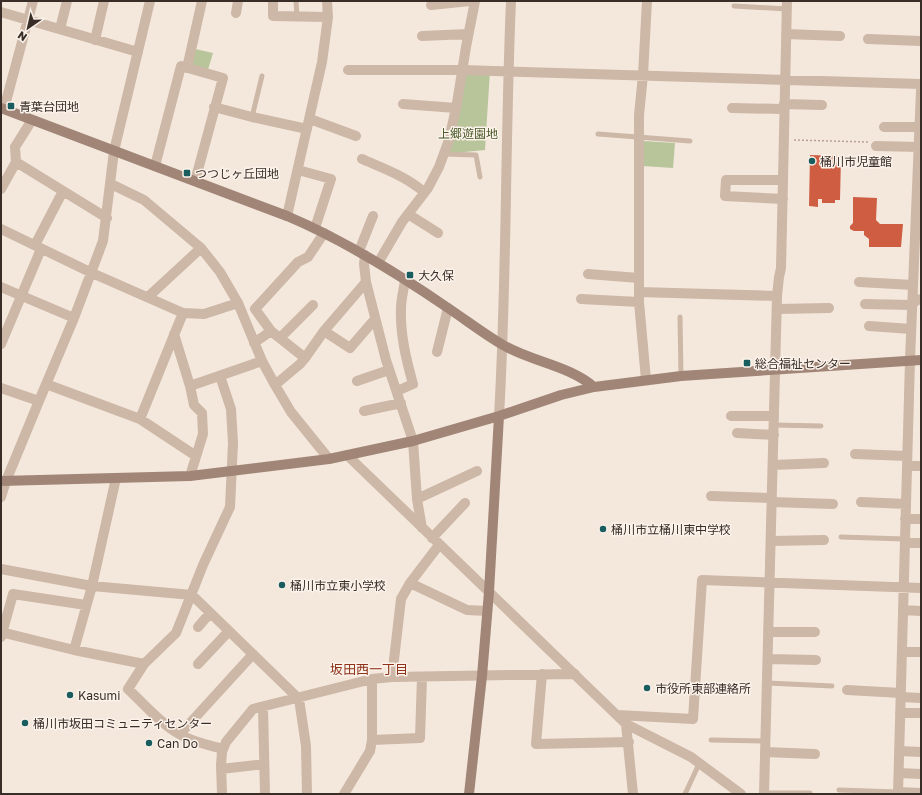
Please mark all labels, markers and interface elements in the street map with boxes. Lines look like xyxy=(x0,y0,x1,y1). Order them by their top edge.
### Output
north arrow xyxy=(8,8,48,48)
text: N xyxy=(15,29,29,44)
place label: 青葉台団地 xyxy=(19,99,79,114)
marker: 青葉台団地 xyxy=(6,101,16,111)
park label: 上郷遊園地 xyxy=(438,126,498,141)
place label: 桶川市児童館 xyxy=(820,154,892,169)
marker: 桶川市児童館 xyxy=(807,156,817,166)
place label: つつじヶ丘団地 xyxy=(195,166,279,181)
marker: つつじヶ丘団地 xyxy=(182,168,192,178)
place label: 大久保 xyxy=(418,268,454,283)
marker: 大久保 xyxy=(405,270,415,280)
place label: 総合福祉センター xyxy=(755,356,851,371)
marker: 総合福祉センター xyxy=(742,358,752,368)
place label: 桶川市立桶川東中学校 xyxy=(611,522,731,537)
marker: 桶川市立桶川東中学校 xyxy=(598,524,608,534)
place label: 桶川市立東小学校 xyxy=(290,578,386,593)
marker: 桶川市立東小学校 xyxy=(277,580,287,590)
district label: 坂田西一丁目 xyxy=(330,661,408,677)
place label: 市役所東部連絡所 xyxy=(655,681,751,696)
marker: 市役所東部連絡所 xyxy=(642,683,652,693)
place label: Kasumi xyxy=(78,688,120,703)
marker: Kasumi xyxy=(65,690,75,700)
place label: 桶川市坂田コミュニティセンター xyxy=(33,716,212,731)
marker: 桶川市坂田コミュニティセンター xyxy=(20,718,30,728)
place label: Can Do xyxy=(157,736,198,751)
marker: Can Do xyxy=(144,738,154,748)

